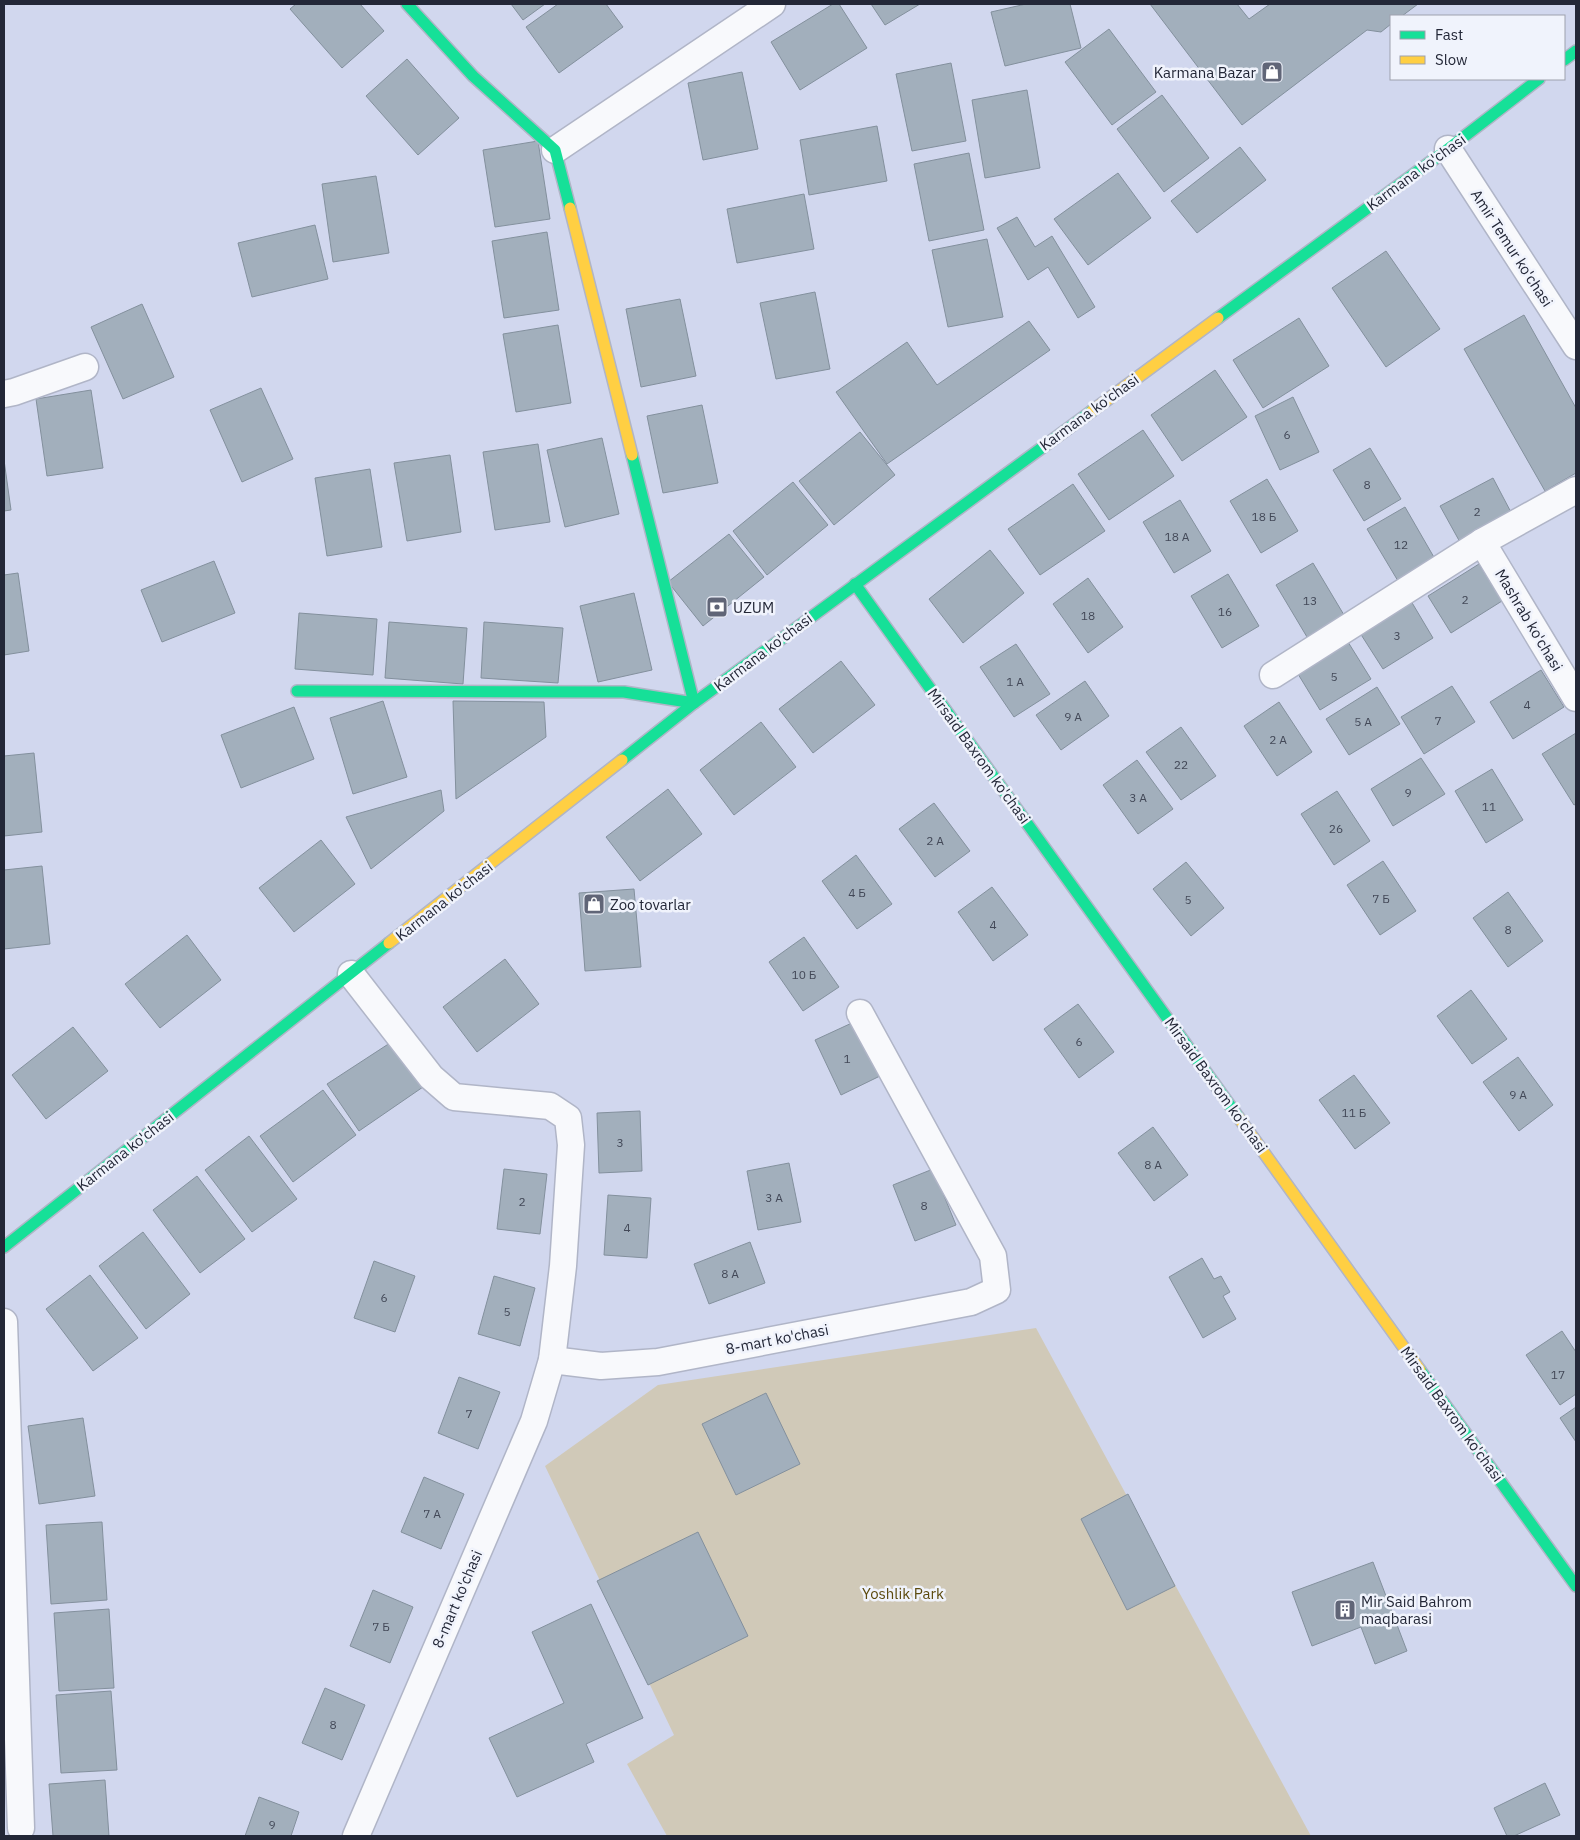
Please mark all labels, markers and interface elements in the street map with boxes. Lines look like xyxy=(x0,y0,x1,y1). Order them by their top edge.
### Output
legend xyxy=(1390,15,1565,80)
text: Fast xyxy=(1435,25,1463,44)
text: Slow xyxy=(1435,50,1468,69)
shop icon: Karmana Bazar xyxy=(1260,60,1284,84)
place label: Karmana Bazar xyxy=(1154,63,1256,82)
street label: Karmana ko'chasi xyxy=(1363,130,1469,214)
street label: Amir Temur ko'chasi xyxy=(1467,186,1557,310)
street label: Karmana ko'chasi xyxy=(1036,370,1142,454)
house number: 6 xyxy=(1283,427,1291,442)
house number: 8 xyxy=(1363,477,1371,492)
house number: 2 xyxy=(1473,504,1481,519)
house number: 18 Б xyxy=(1252,509,1276,524)
house number: 18 А xyxy=(1165,529,1190,544)
house number: 12 xyxy=(1394,537,1408,552)
street label: Mashrab ko'chasi xyxy=(1491,565,1567,675)
house number: 2 xyxy=(1461,592,1469,607)
house number: 13 xyxy=(1303,593,1317,608)
bank icon: UZUM xyxy=(705,595,729,619)
place label: UZUM xyxy=(733,598,774,617)
house number: 16 xyxy=(1218,604,1232,619)
house number: 18 xyxy=(1081,608,1095,623)
street label: Karmana ko'chasi xyxy=(710,609,816,695)
house number: 3 xyxy=(1393,628,1401,643)
house number: 5 xyxy=(1330,669,1338,684)
house number: 1 А xyxy=(1006,674,1024,689)
street label: Mirsaid Baxrom ko'chasi xyxy=(923,685,1035,827)
house number: 4 xyxy=(1523,697,1531,712)
house number: 9 А xyxy=(1064,709,1082,724)
house number: 7 xyxy=(1434,713,1442,728)
house number: 5 А xyxy=(1354,714,1372,729)
house number: 2 А xyxy=(1269,732,1287,747)
house number: 22 xyxy=(1174,757,1188,772)
house number: 9 xyxy=(1404,785,1412,800)
house number: 3 А xyxy=(1129,790,1147,805)
house number: 11 xyxy=(1482,799,1496,814)
house number: 26 xyxy=(1329,821,1343,836)
house number: 2 А xyxy=(926,833,944,848)
street label: Karmana ko'chasi xyxy=(392,857,496,945)
house number: 4 Б xyxy=(848,885,866,900)
house number: 7 Б xyxy=(1372,891,1390,906)
shop icon: Zoo tovarlar xyxy=(582,892,606,916)
house number: 5 xyxy=(1184,892,1192,907)
place label: Zoo tovarlar xyxy=(610,895,691,914)
house number: 4 xyxy=(989,917,997,932)
house number: 8 xyxy=(1504,922,1512,937)
house number: 10 Б xyxy=(792,967,816,982)
street label: Mirsaid Baxrom ko'chasi xyxy=(1160,1014,1272,1156)
house number: 6 xyxy=(1075,1034,1083,1049)
house number: 1 xyxy=(843,1051,851,1066)
house number: 9 А xyxy=(1509,1087,1527,1102)
house number: 11 Б xyxy=(1342,1105,1366,1120)
street label: Karmana ko'chasi xyxy=(73,1107,177,1195)
house number: 3 xyxy=(616,1135,624,1150)
house number: 8 А xyxy=(1144,1157,1162,1172)
house number: 3 А xyxy=(765,1190,783,1205)
house number: 2 xyxy=(518,1194,526,1209)
house number: 8 xyxy=(920,1198,928,1213)
house number: 4 xyxy=(623,1220,631,1235)
house number: 8 А xyxy=(721,1266,739,1281)
house number: 6 xyxy=(380,1290,388,1305)
house number: 5 xyxy=(503,1304,511,1319)
street label: 8-mart ko'chasi xyxy=(724,1320,830,1358)
street label: Mirsaid Baxrom ko'chasi xyxy=(1396,1343,1508,1485)
house number: 17 xyxy=(1551,1367,1565,1382)
house number: 7 xyxy=(465,1406,473,1421)
house number: 7 А xyxy=(423,1506,441,1521)
street label: 8-mart ko'chasi xyxy=(428,1547,486,1651)
park label: Yoshlik Park xyxy=(862,1584,944,1603)
place label: Mir Said Bahrom maqbarasi xyxy=(1361,1592,1472,1628)
building icon: Mir Said Bahrom maqbarasi xyxy=(1333,1598,1357,1622)
house number: 7 Б xyxy=(372,1619,390,1634)
house number: 8 xyxy=(329,1717,337,1732)
house number: 9 xyxy=(268,1817,276,1832)

